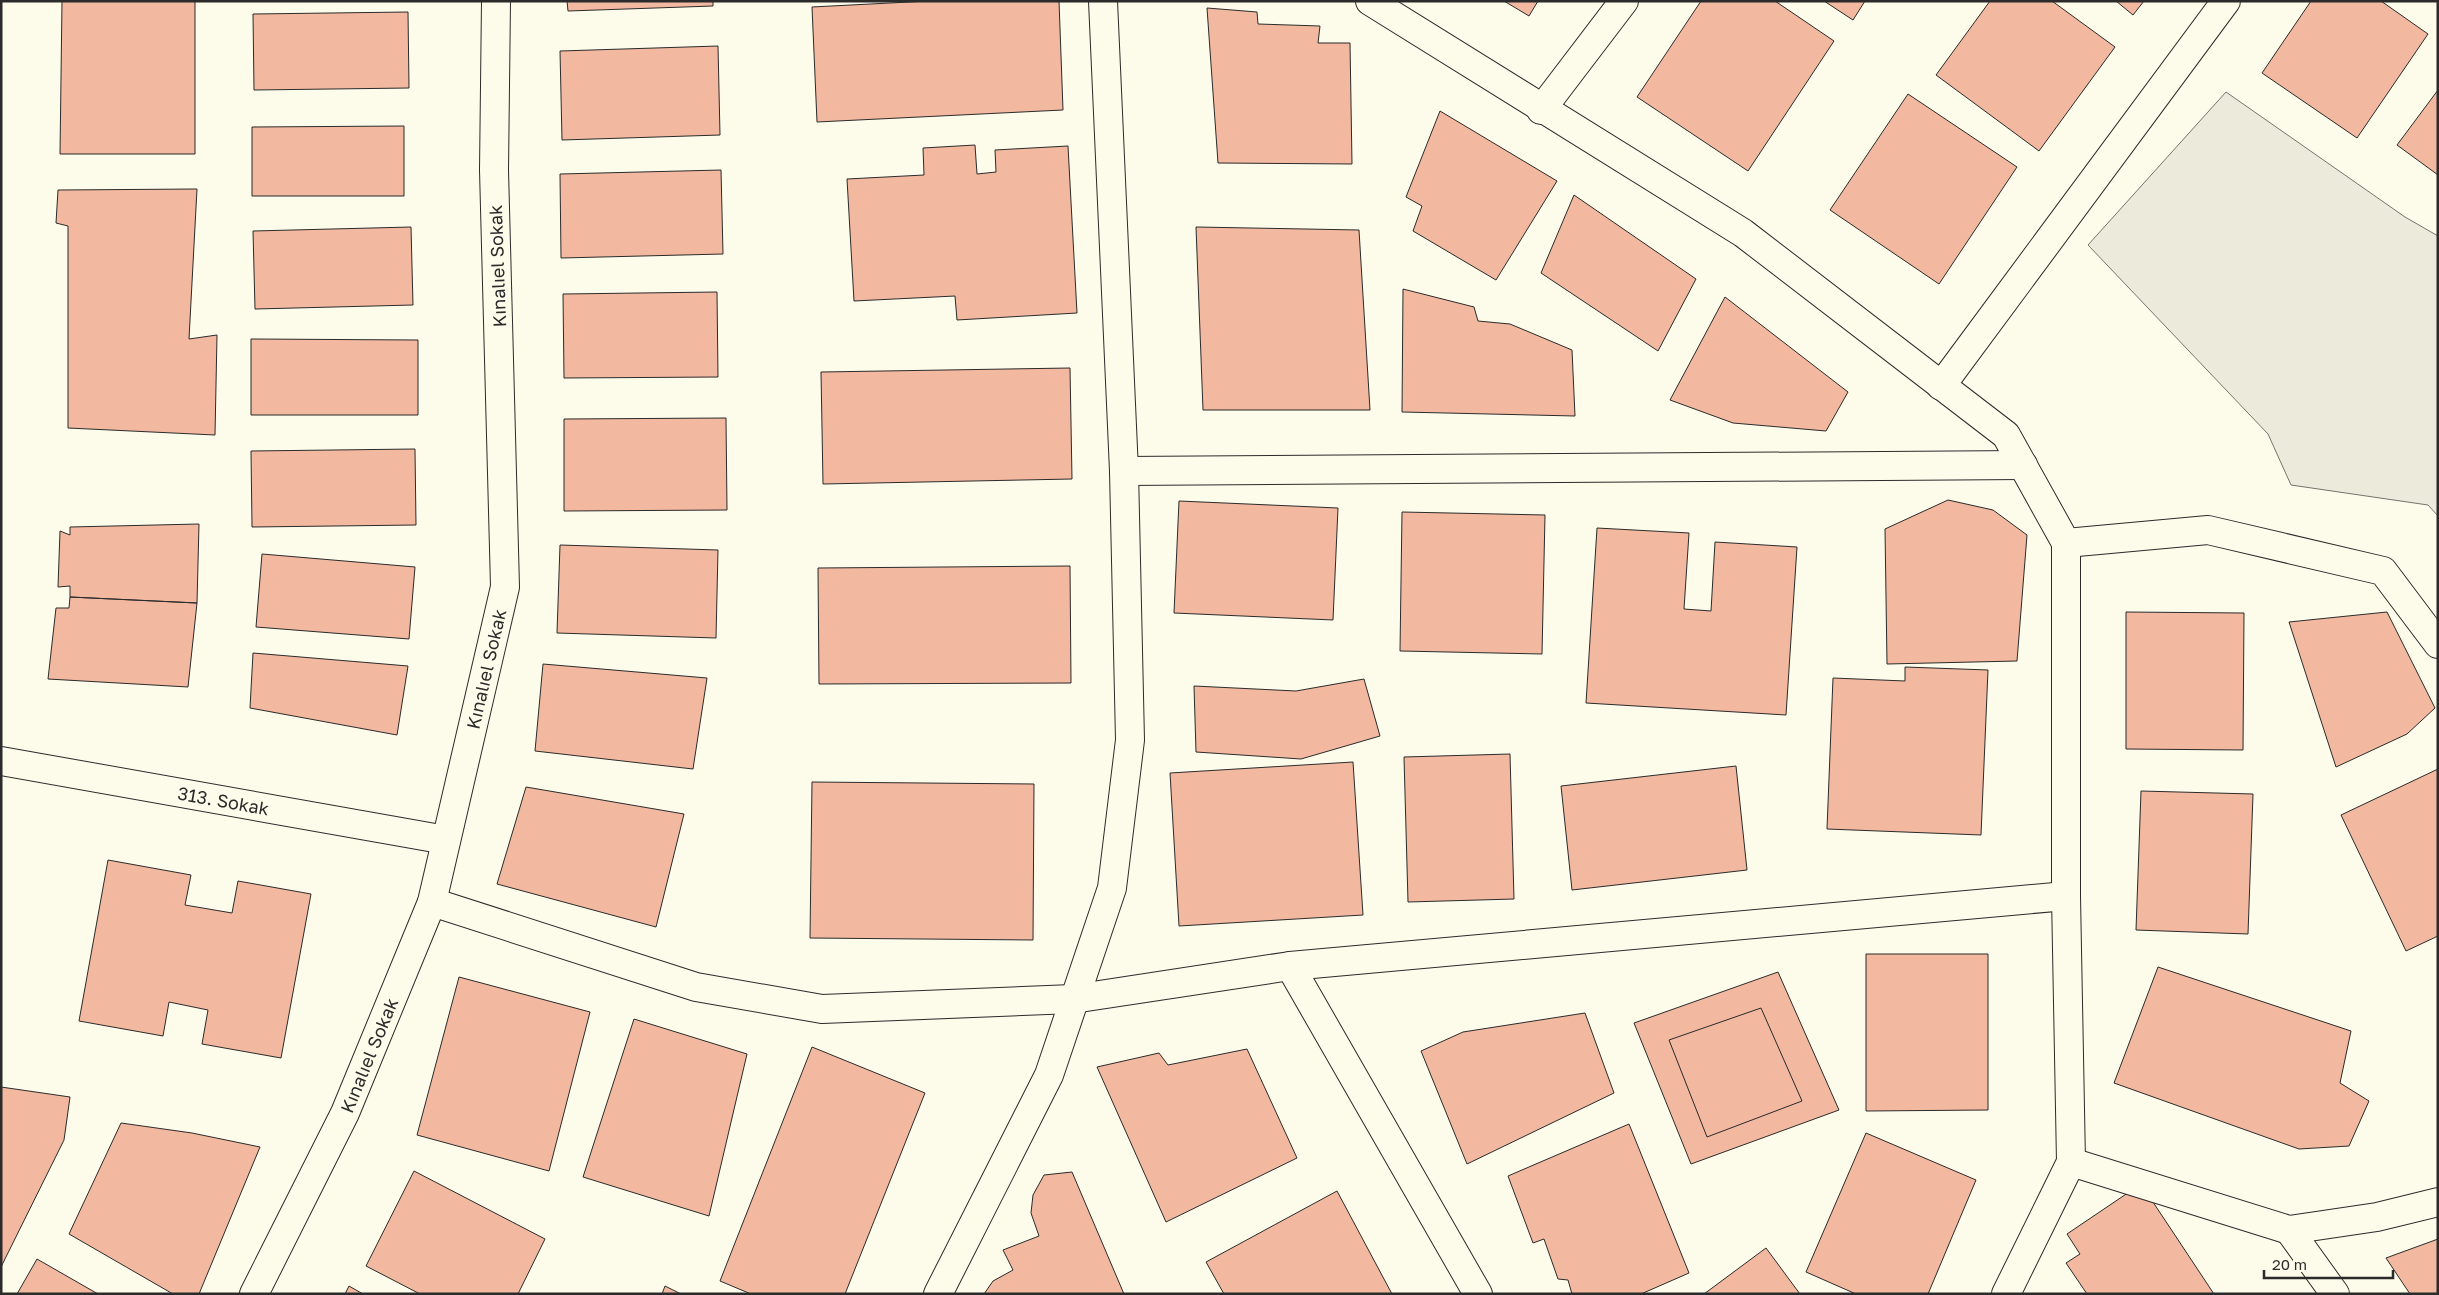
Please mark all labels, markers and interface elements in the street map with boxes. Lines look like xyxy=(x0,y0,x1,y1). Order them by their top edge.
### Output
street label: Kınalıel Sokak xyxy=(484,204,510,328)
street label: Kınalıel Sokak xyxy=(461,607,511,731)
street label: 313. Sokak xyxy=(176,782,271,819)
street label: Kınalıel Sokak xyxy=(335,994,402,1116)
scale bar xyxy=(2264,1248,2393,1280)
text: 20 m xyxy=(2272,1255,2307,1273)

